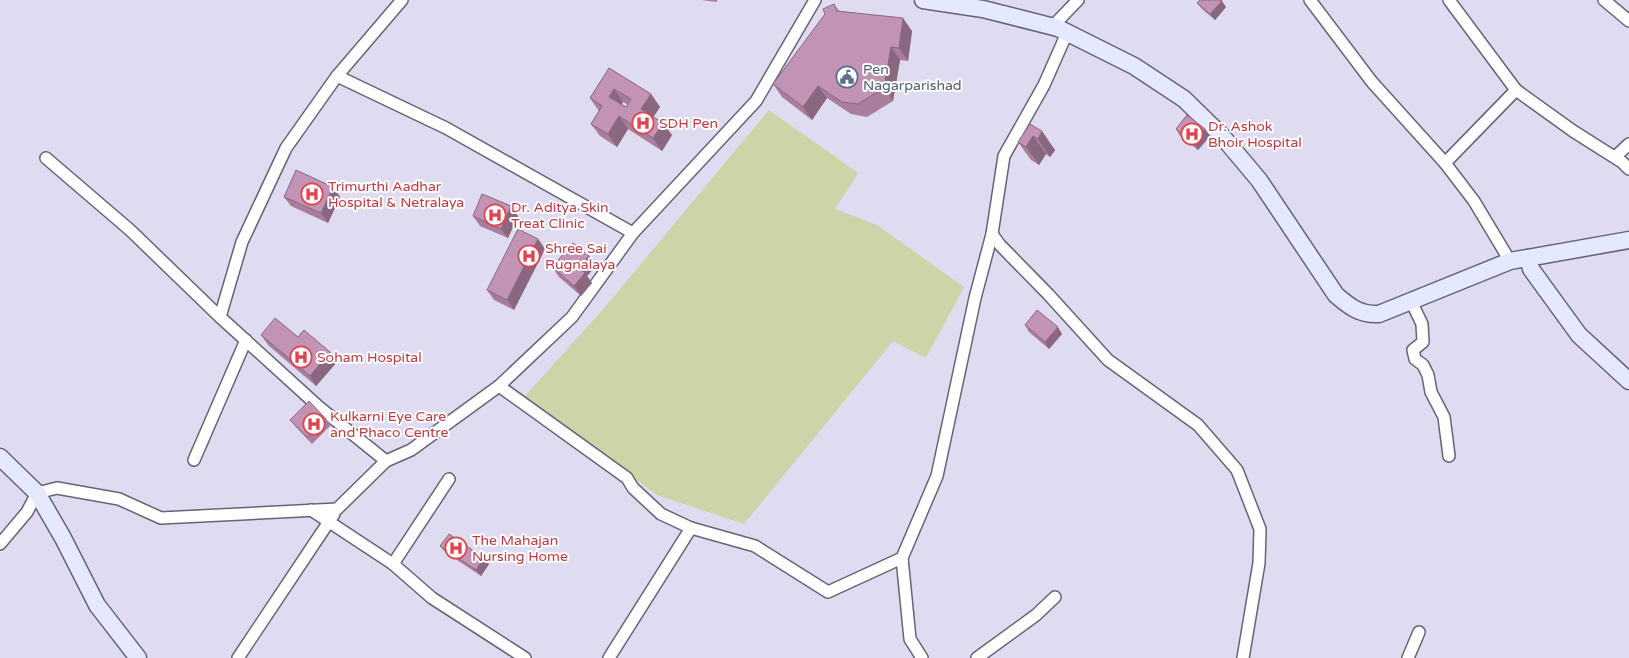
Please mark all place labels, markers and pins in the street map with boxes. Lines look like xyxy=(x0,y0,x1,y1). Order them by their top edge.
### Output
place label: Pen Nagarparishad xyxy=(863,61,962,94)
public building icon: Pen Nagarparishad xyxy=(835,65,859,89)
hospital icon: SDH Pen xyxy=(631,111,655,135)
place label: SDH Pen xyxy=(659,115,718,132)
place label: Dr. Ashok Bhoir Hospital xyxy=(1208,118,1302,151)
hospital icon: Dr. Ashok Bhoir Hospital xyxy=(1180,122,1204,146)
place label: Trimurthi Aadhar Hospital & Netralaya xyxy=(328,178,464,211)
hospital icon: Trimurthi Aadhar Hospital & Netralaya xyxy=(300,182,324,206)
place label: Dr. Aditya Skin Treat Clinic xyxy=(511,199,609,232)
hospital icon: Dr. Aditya Skin Treat Clinic xyxy=(483,203,507,227)
place label: Shree Sai Rugnalaya xyxy=(545,240,615,273)
hospital icon: Shree Sai Rugnalaya xyxy=(517,244,541,268)
hospital icon: Soham Hospital xyxy=(289,345,313,369)
place label: Soham Hospital xyxy=(317,349,422,366)
place label: Kulkarni Eye Care and Phaco Centre xyxy=(330,408,448,441)
hospital icon: Kulkarni Eye Care and Phaco Centre xyxy=(302,412,326,436)
place label: The Mahajan Nursing Home xyxy=(472,532,568,565)
hospital icon: The Mahajan Nursing Home xyxy=(444,536,468,560)

